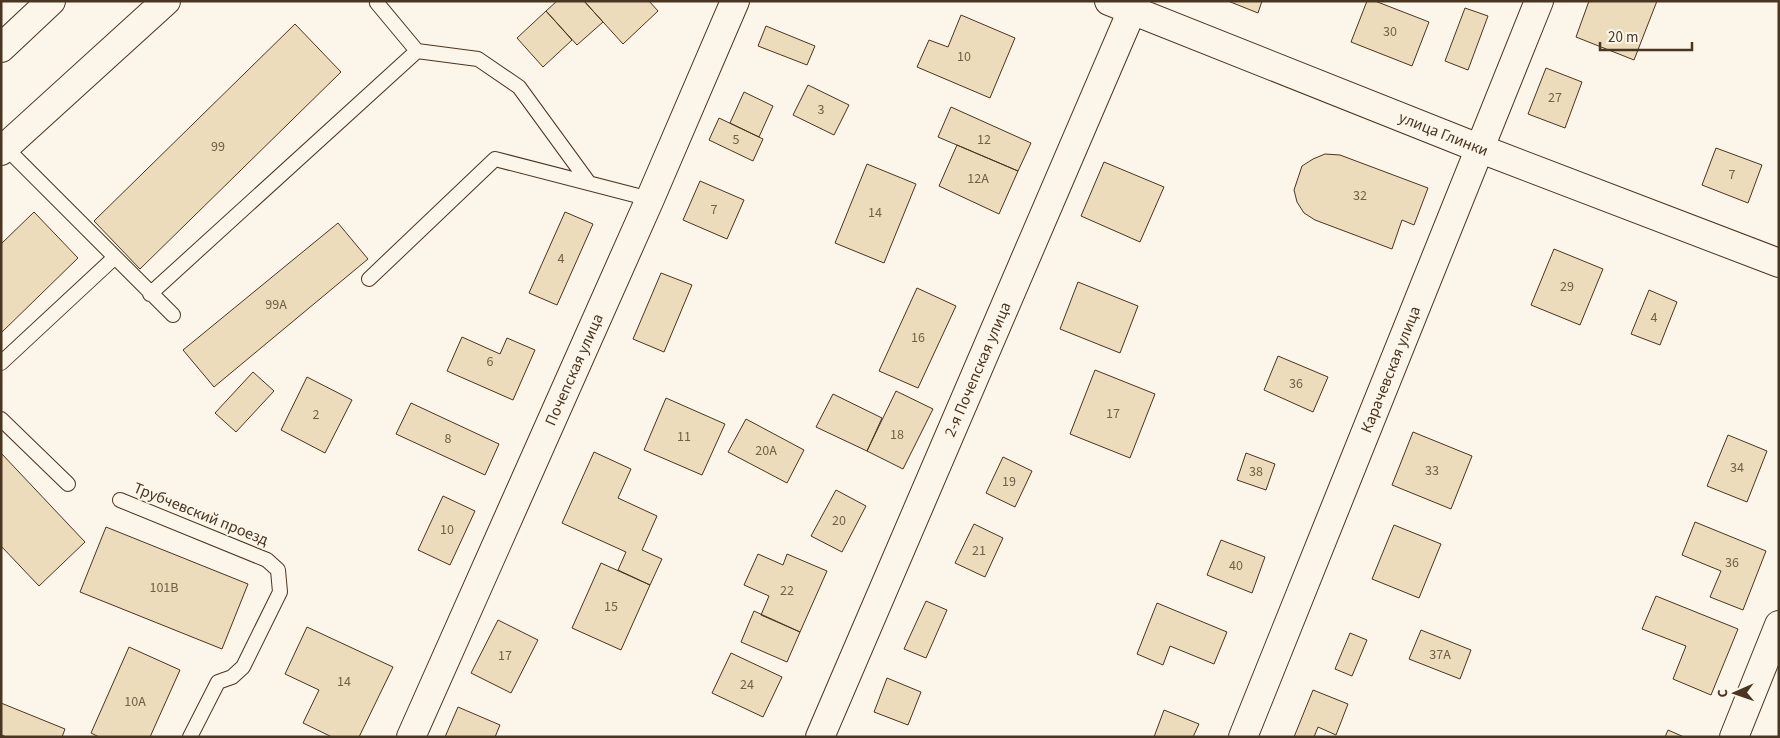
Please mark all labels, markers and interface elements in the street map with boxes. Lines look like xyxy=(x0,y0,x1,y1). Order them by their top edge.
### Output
scale bar xyxy=(1600,20,1692,52)
house number: 30 xyxy=(1383,22,1397,42)
text: 20 m xyxy=(1608,27,1638,48)
house number: 10 xyxy=(957,47,971,67)
house number: 27 xyxy=(1548,88,1562,108)
house number: 3 xyxy=(818,100,825,120)
street label: улица Глинки xyxy=(1395,106,1492,162)
house number: 5 xyxy=(733,130,740,150)
house number: 12 xyxy=(977,130,991,150)
house number: 99 xyxy=(211,137,225,157)
house number: 7 xyxy=(1729,165,1736,185)
house number: 12А xyxy=(967,169,989,189)
house number: 32 xyxy=(1353,186,1367,206)
house number: 7 xyxy=(711,200,718,220)
house number: 14 xyxy=(868,203,882,223)
house number: 4 xyxy=(558,249,565,269)
house number: 29 xyxy=(1560,277,1574,297)
house number: 99А xyxy=(265,295,287,315)
street label: 2-я Почепская улица xyxy=(939,299,1016,440)
street label: Карачевская улица xyxy=(1355,303,1426,436)
house number: 4 xyxy=(1651,308,1658,328)
street label: Почепская улица xyxy=(540,310,609,429)
house number: 16 xyxy=(911,328,925,348)
house number: 6 xyxy=(487,352,494,372)
house number: 36 xyxy=(1289,374,1303,394)
house number: 17 xyxy=(1106,404,1120,424)
house number: 2 xyxy=(313,405,320,425)
house number: 18 xyxy=(890,425,904,445)
house number: 11 xyxy=(677,427,691,447)
house number: 8 xyxy=(445,429,452,449)
house number: 20А xyxy=(755,441,777,461)
house number: 34 xyxy=(1730,458,1744,478)
house number: 33 xyxy=(1425,461,1439,481)
house number: 38 xyxy=(1249,462,1263,482)
house number: 19 xyxy=(1002,472,1016,492)
street label: Трубчевский проезд xyxy=(130,477,272,551)
house number: 20 xyxy=(832,511,846,531)
house number: 10 xyxy=(440,520,454,540)
house number: 21 xyxy=(972,541,986,561)
house number: 36 xyxy=(1725,553,1739,573)
house number: 40 xyxy=(1229,556,1243,576)
house number: 101В xyxy=(149,578,179,598)
house number: 22 xyxy=(780,581,794,601)
house number: 15 xyxy=(604,597,618,617)
house number: 37А xyxy=(1429,645,1451,665)
house number: 17 xyxy=(498,646,512,666)
north arrow xyxy=(1710,668,1760,718)
house number: 14 xyxy=(337,672,351,692)
house number: 24 xyxy=(740,675,754,695)
text: С xyxy=(1713,689,1733,698)
house number: 10А xyxy=(124,692,146,712)

